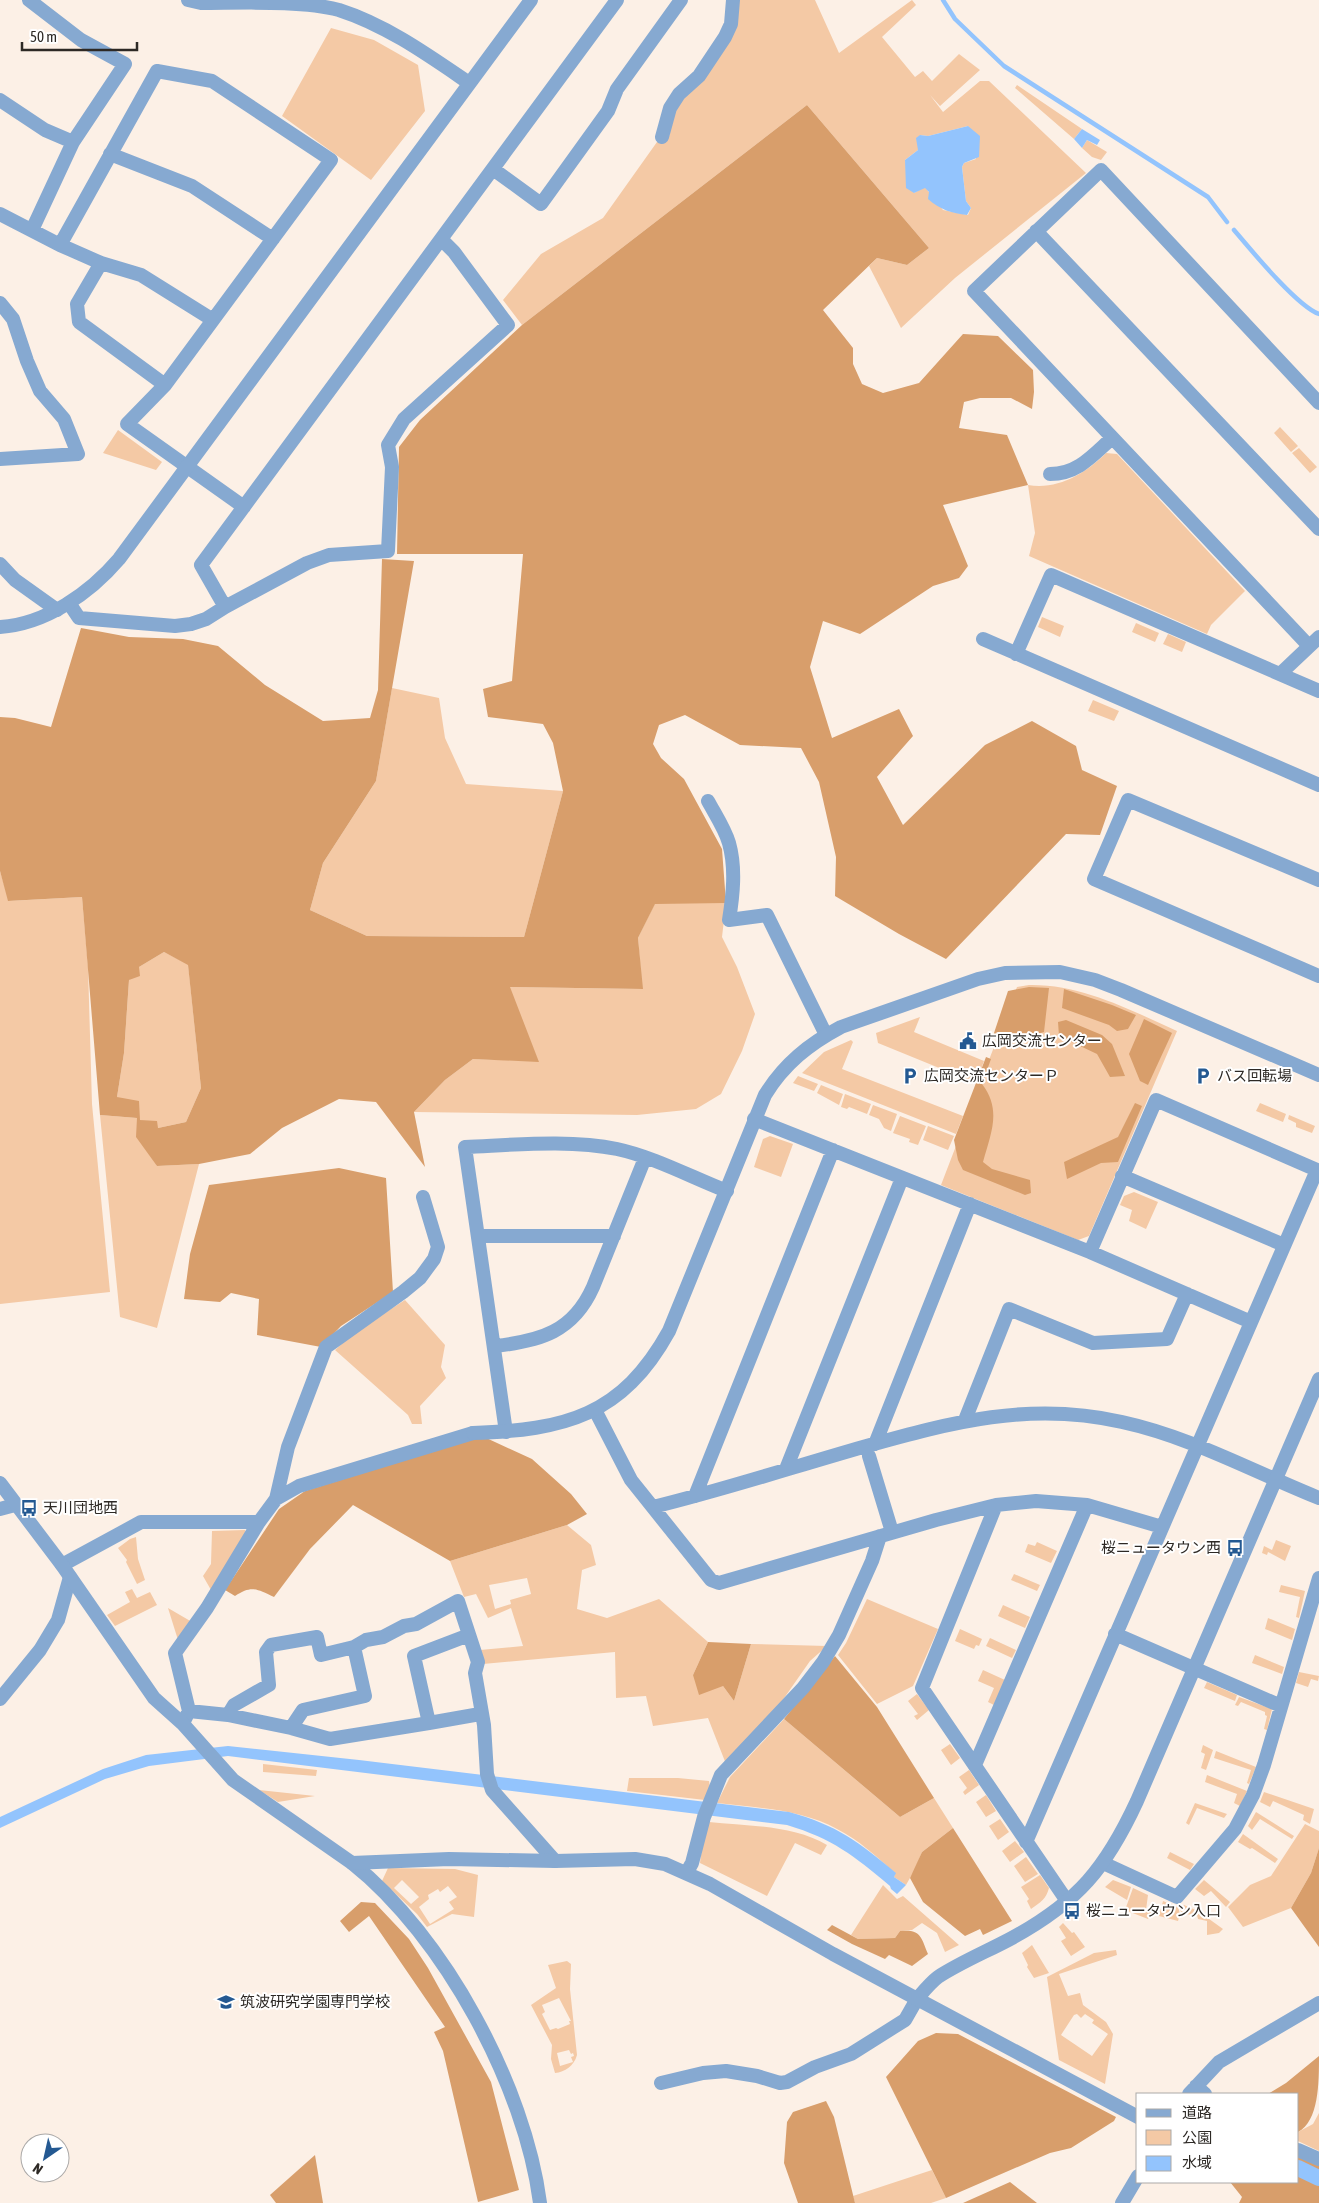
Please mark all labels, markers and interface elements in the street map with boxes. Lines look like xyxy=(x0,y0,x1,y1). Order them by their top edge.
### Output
scale bar xyxy=(22,20,138,52)
text: 50 m xyxy=(30,28,57,45)
public building icon: 広岡交流センター xyxy=(958,1031,978,1051)
place label: 広岡交流センター xyxy=(982,1032,1102,1049)
parking icon: 広岡交流センターＰ xyxy=(900,1066,920,1086)
parking icon: バス回転場 xyxy=(1193,1066,1213,1086)
place label: 広岡交流センターＰ xyxy=(924,1067,1059,1084)
place label: バス回転場 xyxy=(1217,1067,1292,1084)
bus stop icon: 天川団地西 xyxy=(19,1498,39,1518)
place label: 天川団地西 xyxy=(43,1499,118,1516)
bus stop icon: 桜ニュータウン西 xyxy=(1225,1538,1245,1558)
place label: 桜ニュータウン西 xyxy=(1101,1539,1221,1556)
bus stop icon: 桜ニュータウン入口 xyxy=(1062,1901,1082,1921)
place label: 桜ニュータウン入口 xyxy=(1086,1902,1221,1919)
school or university icon: 筑波研究学園専門学校 xyxy=(216,1992,236,2012)
place label: 筑波研究学園専門学校 xyxy=(240,1993,390,2010)
legend xyxy=(1136,2093,1299,2183)
text: 道路 xyxy=(1182,2104,1212,2121)
text: 公園 xyxy=(1182,2129,1212,2146)
north arrow xyxy=(20,2133,70,2183)
text: 水域 xyxy=(1182,2154,1212,2171)
text: N xyxy=(30,2160,46,2178)

